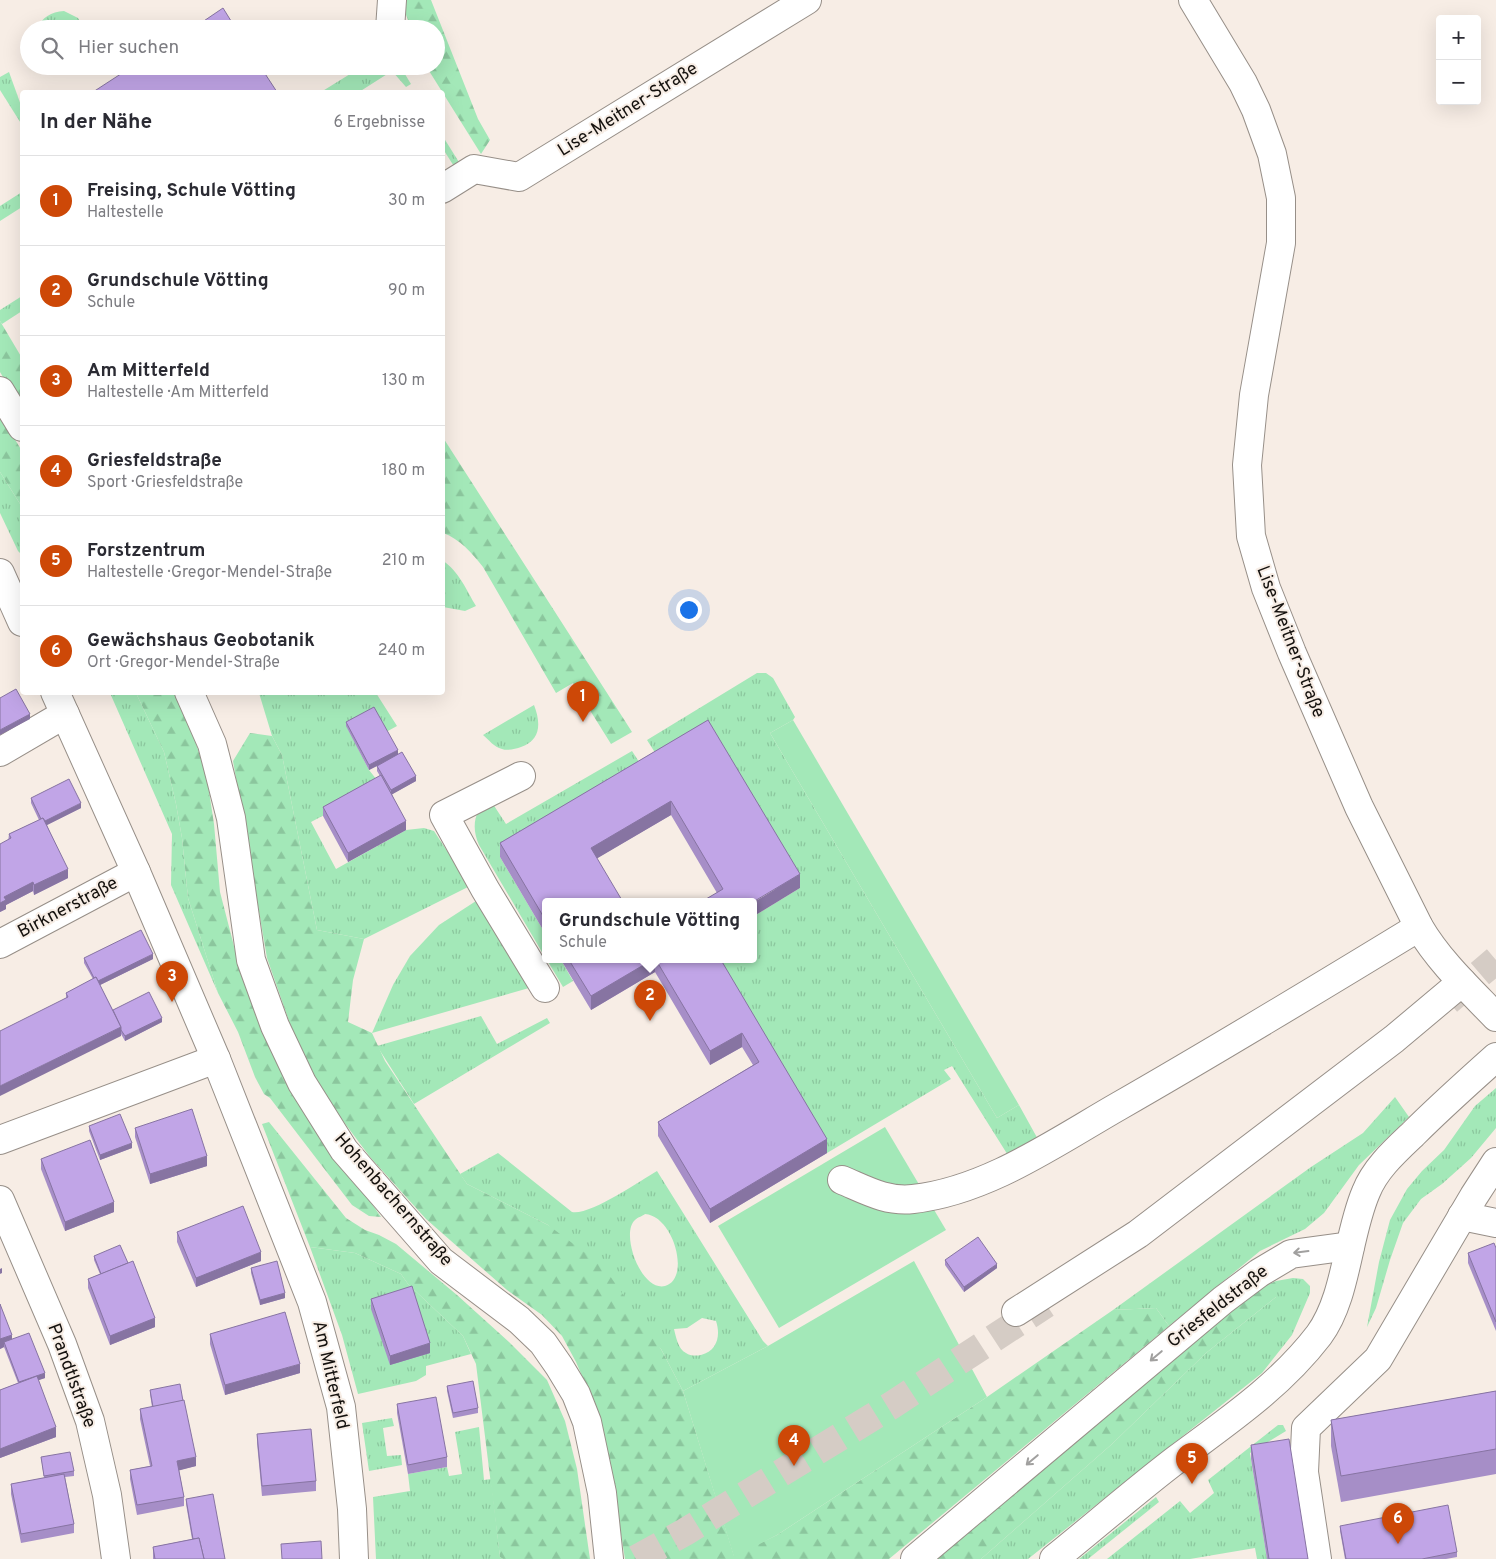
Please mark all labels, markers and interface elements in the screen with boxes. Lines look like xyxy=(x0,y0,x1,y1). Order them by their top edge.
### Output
map controls xyxy=(1436,15,1481,105)
button: + xyxy=(1436,15,1481,60)
search box xyxy=(20,20,445,75)
icon: search xyxy=(38,34,66,62)
text: Hier suchen xyxy=(78,36,179,60)
street label: Lise-Meitner-Straße xyxy=(554,58,702,162)
button: − xyxy=(1436,60,1481,105)
text: In der Nähe xyxy=(40,109,152,136)
text: 6 Ergebnisse xyxy=(333,113,425,133)
text: Freising, Schule Vötting xyxy=(87,179,296,203)
text: 1 xyxy=(53,191,59,211)
text: 30 m xyxy=(388,191,425,211)
text: Haltestelle xyxy=(87,203,164,223)
text: Grundschule Vötting xyxy=(87,269,269,293)
text: 2 xyxy=(51,281,61,301)
text: 90 m xyxy=(388,281,425,301)
text: Schule xyxy=(87,293,135,313)
text: Am Mitterfeld xyxy=(87,359,210,383)
text: 3 xyxy=(51,371,61,391)
text: 130 m xyxy=(382,371,425,391)
text: Haltestelle · Am Mitterfeld xyxy=(87,383,269,403)
text: Griesfeldstraße xyxy=(87,449,222,473)
text: 4 xyxy=(51,461,61,481)
text: 180 m xyxy=(382,461,425,481)
text: Sport · Griesfeldstraße xyxy=(87,473,243,493)
text: Forstzentrum xyxy=(87,539,206,563)
text: 5 xyxy=(51,551,61,571)
text: 210 m xyxy=(382,551,425,571)
text: Haltestelle · Gregor-Mendel-Straße xyxy=(87,563,332,583)
street label: Lise-Meitner-Straße xyxy=(1250,563,1330,721)
your location xyxy=(676,597,702,623)
text: Gewächshaus Geobotanik xyxy=(87,629,315,653)
text: 6 xyxy=(51,641,61,661)
text: 240 m xyxy=(378,641,425,661)
text: Ort · Gregor-Mendel-Straße xyxy=(87,653,280,673)
pin: 1 xyxy=(567,681,599,722)
street label: Birknerstraße xyxy=(14,872,122,944)
popup xyxy=(542,898,757,963)
text: Grundschule Vötting xyxy=(559,909,740,933)
text: Schule xyxy=(559,933,607,953)
pin: 3 xyxy=(156,961,188,1002)
pin: 2 xyxy=(634,980,666,1021)
street label: Hohenbachernstraße xyxy=(329,1128,457,1272)
one-way arrow xyxy=(1294,1247,1310,1257)
street label: Griesfeldstraße xyxy=(1163,1260,1273,1354)
street label: Am Mitterfeld xyxy=(306,1318,354,1432)
street label: Prandtlstraße xyxy=(41,1321,101,1431)
one-way arrow xyxy=(1150,1350,1163,1361)
pin: 4 xyxy=(778,1425,810,1466)
pin: 5 xyxy=(1176,1443,1208,1484)
one-way arrow xyxy=(1026,1455,1039,1466)
pin: 6 xyxy=(1382,1503,1414,1544)

